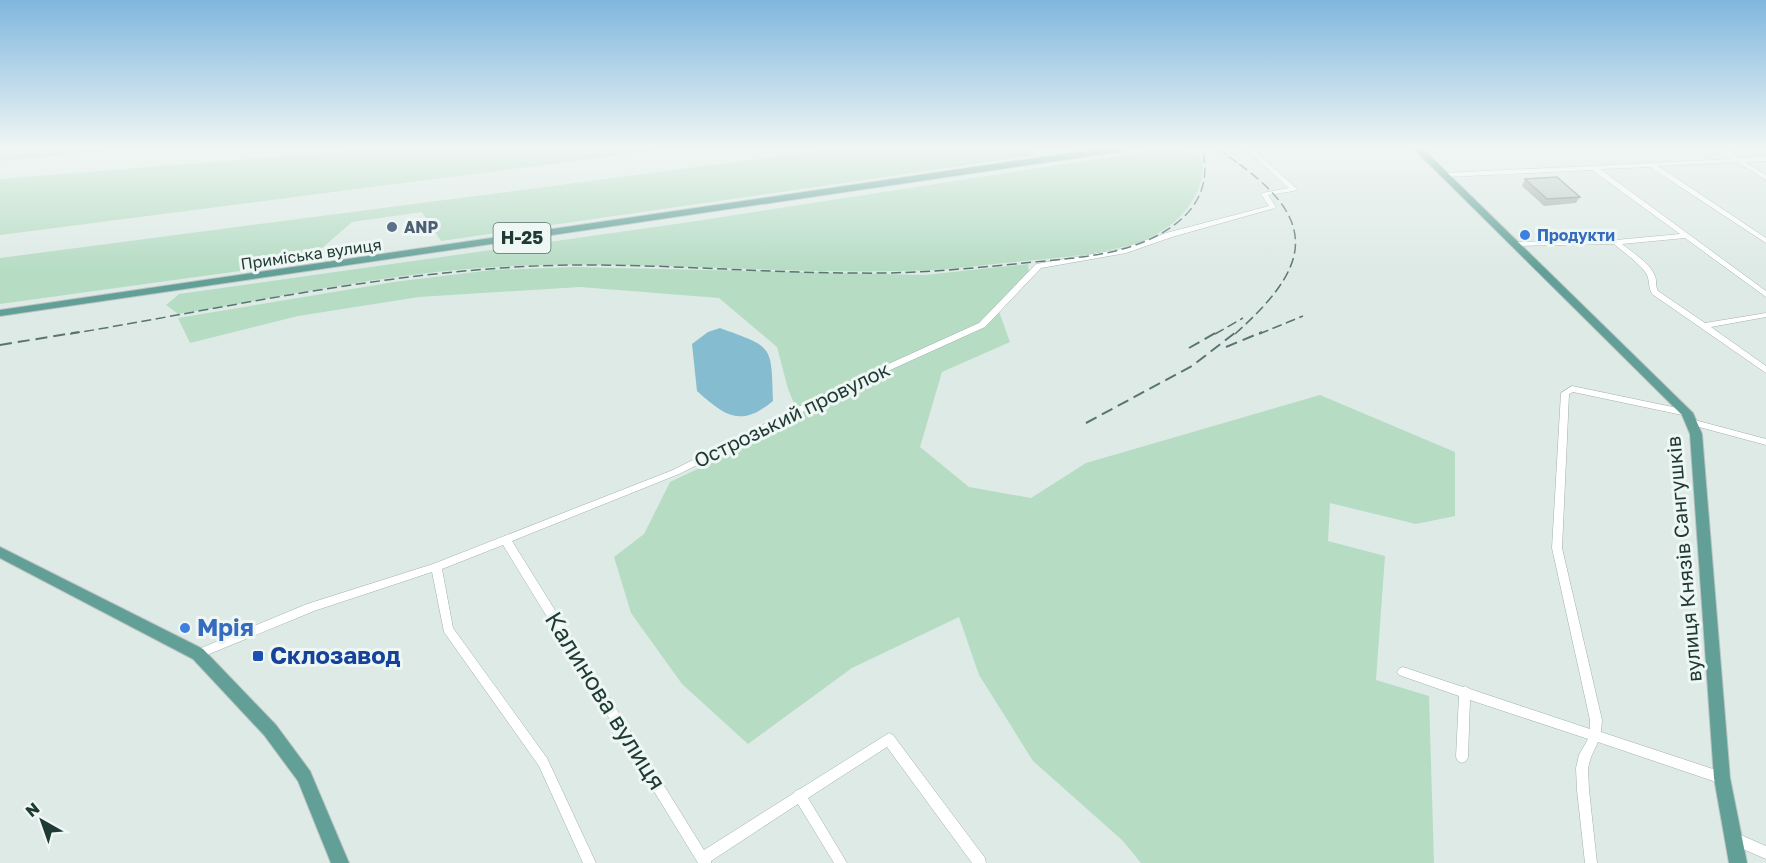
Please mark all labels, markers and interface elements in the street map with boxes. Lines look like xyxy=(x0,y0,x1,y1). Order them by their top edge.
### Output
place label: ANP xyxy=(404,217,439,237)
marker: ANP xyxy=(385,220,399,234)
road number: Н-25 xyxy=(494,223,550,253)
place label: Продукти xyxy=(1537,225,1615,245)
marker: Продукти xyxy=(1518,228,1532,242)
street label: Приміська вулиця xyxy=(239,234,383,274)
street label: Острозький провулок xyxy=(690,356,893,472)
street label: вулиця Князів Сангушків xyxy=(1660,435,1706,683)
street label: Калинова вулиця xyxy=(540,606,673,795)
place label: Мрія xyxy=(197,612,254,641)
marker: Мрія xyxy=(178,621,192,635)
place label: Склозавод xyxy=(270,640,400,669)
marker: Склозавод xyxy=(251,649,265,663)
north arrow xyxy=(12,791,72,851)
text: N xyxy=(21,798,43,821)

